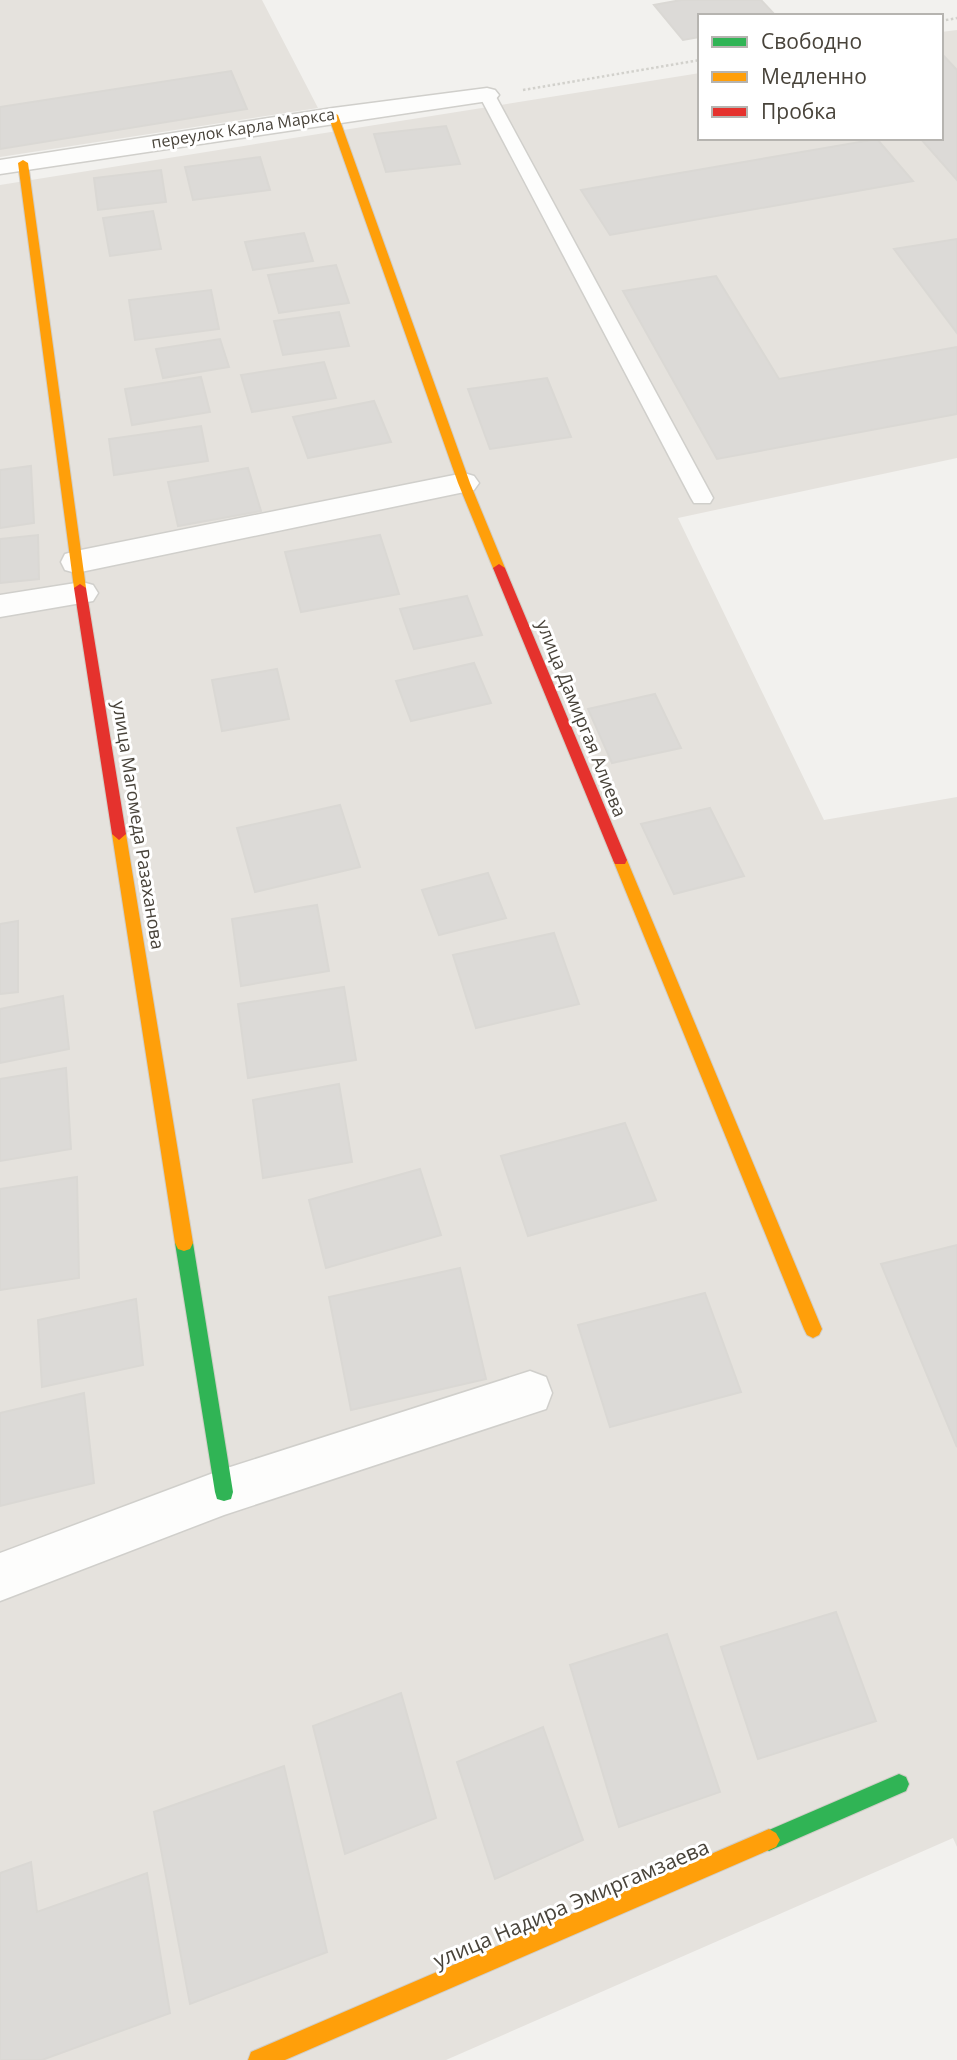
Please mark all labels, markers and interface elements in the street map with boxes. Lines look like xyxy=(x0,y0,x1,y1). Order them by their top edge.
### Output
legend xyxy=(698,14,943,140)
text: Свободно xyxy=(761,27,862,55)
text: Медленно xyxy=(761,62,867,90)
text: Пробка xyxy=(761,97,837,125)
street label: переулок Карла Маркса xyxy=(150,103,336,153)
street label: улица Дамиргая Алиева xyxy=(531,616,633,820)
street label: улица Магомеда Разаханова xyxy=(107,699,171,951)
street label: улица Надира Эмиргамзаева xyxy=(429,1832,713,1974)

